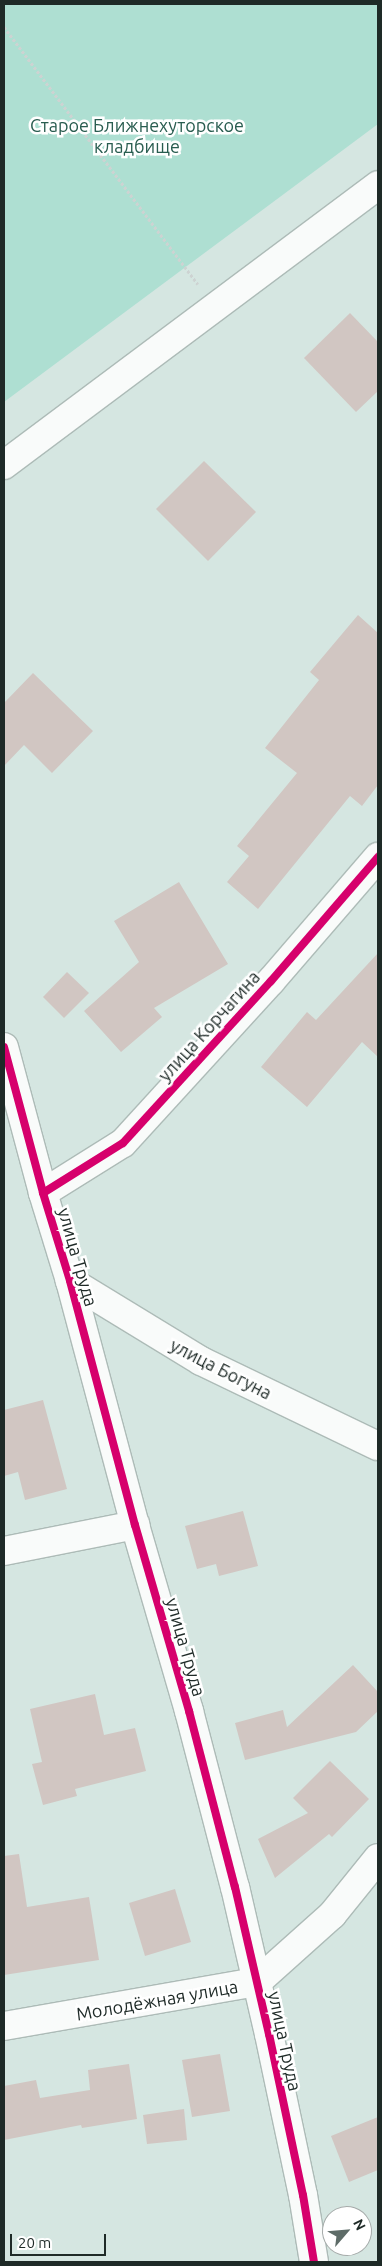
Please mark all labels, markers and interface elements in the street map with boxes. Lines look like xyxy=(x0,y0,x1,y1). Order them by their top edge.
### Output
park label: Старое Ближнехуторское кладбище xyxy=(30,115,244,158)
street label: улица Корчагина xyxy=(154,966,264,1086)
street label: улица Труда xyxy=(54,1205,102,1309)
street label: улица Богуна xyxy=(167,1334,275,1404)
street label: улица Труда xyxy=(162,1595,210,1699)
street label: Молодёжная улица xyxy=(74,1975,240,2025)
street label: улица Труда xyxy=(264,1989,306,2093)
north arrow xyxy=(322,2206,372,2256)
text: N xyxy=(350,2216,369,2233)
scale bar xyxy=(12,2224,109,2256)
text: 20 m xyxy=(18,2234,51,2251)

